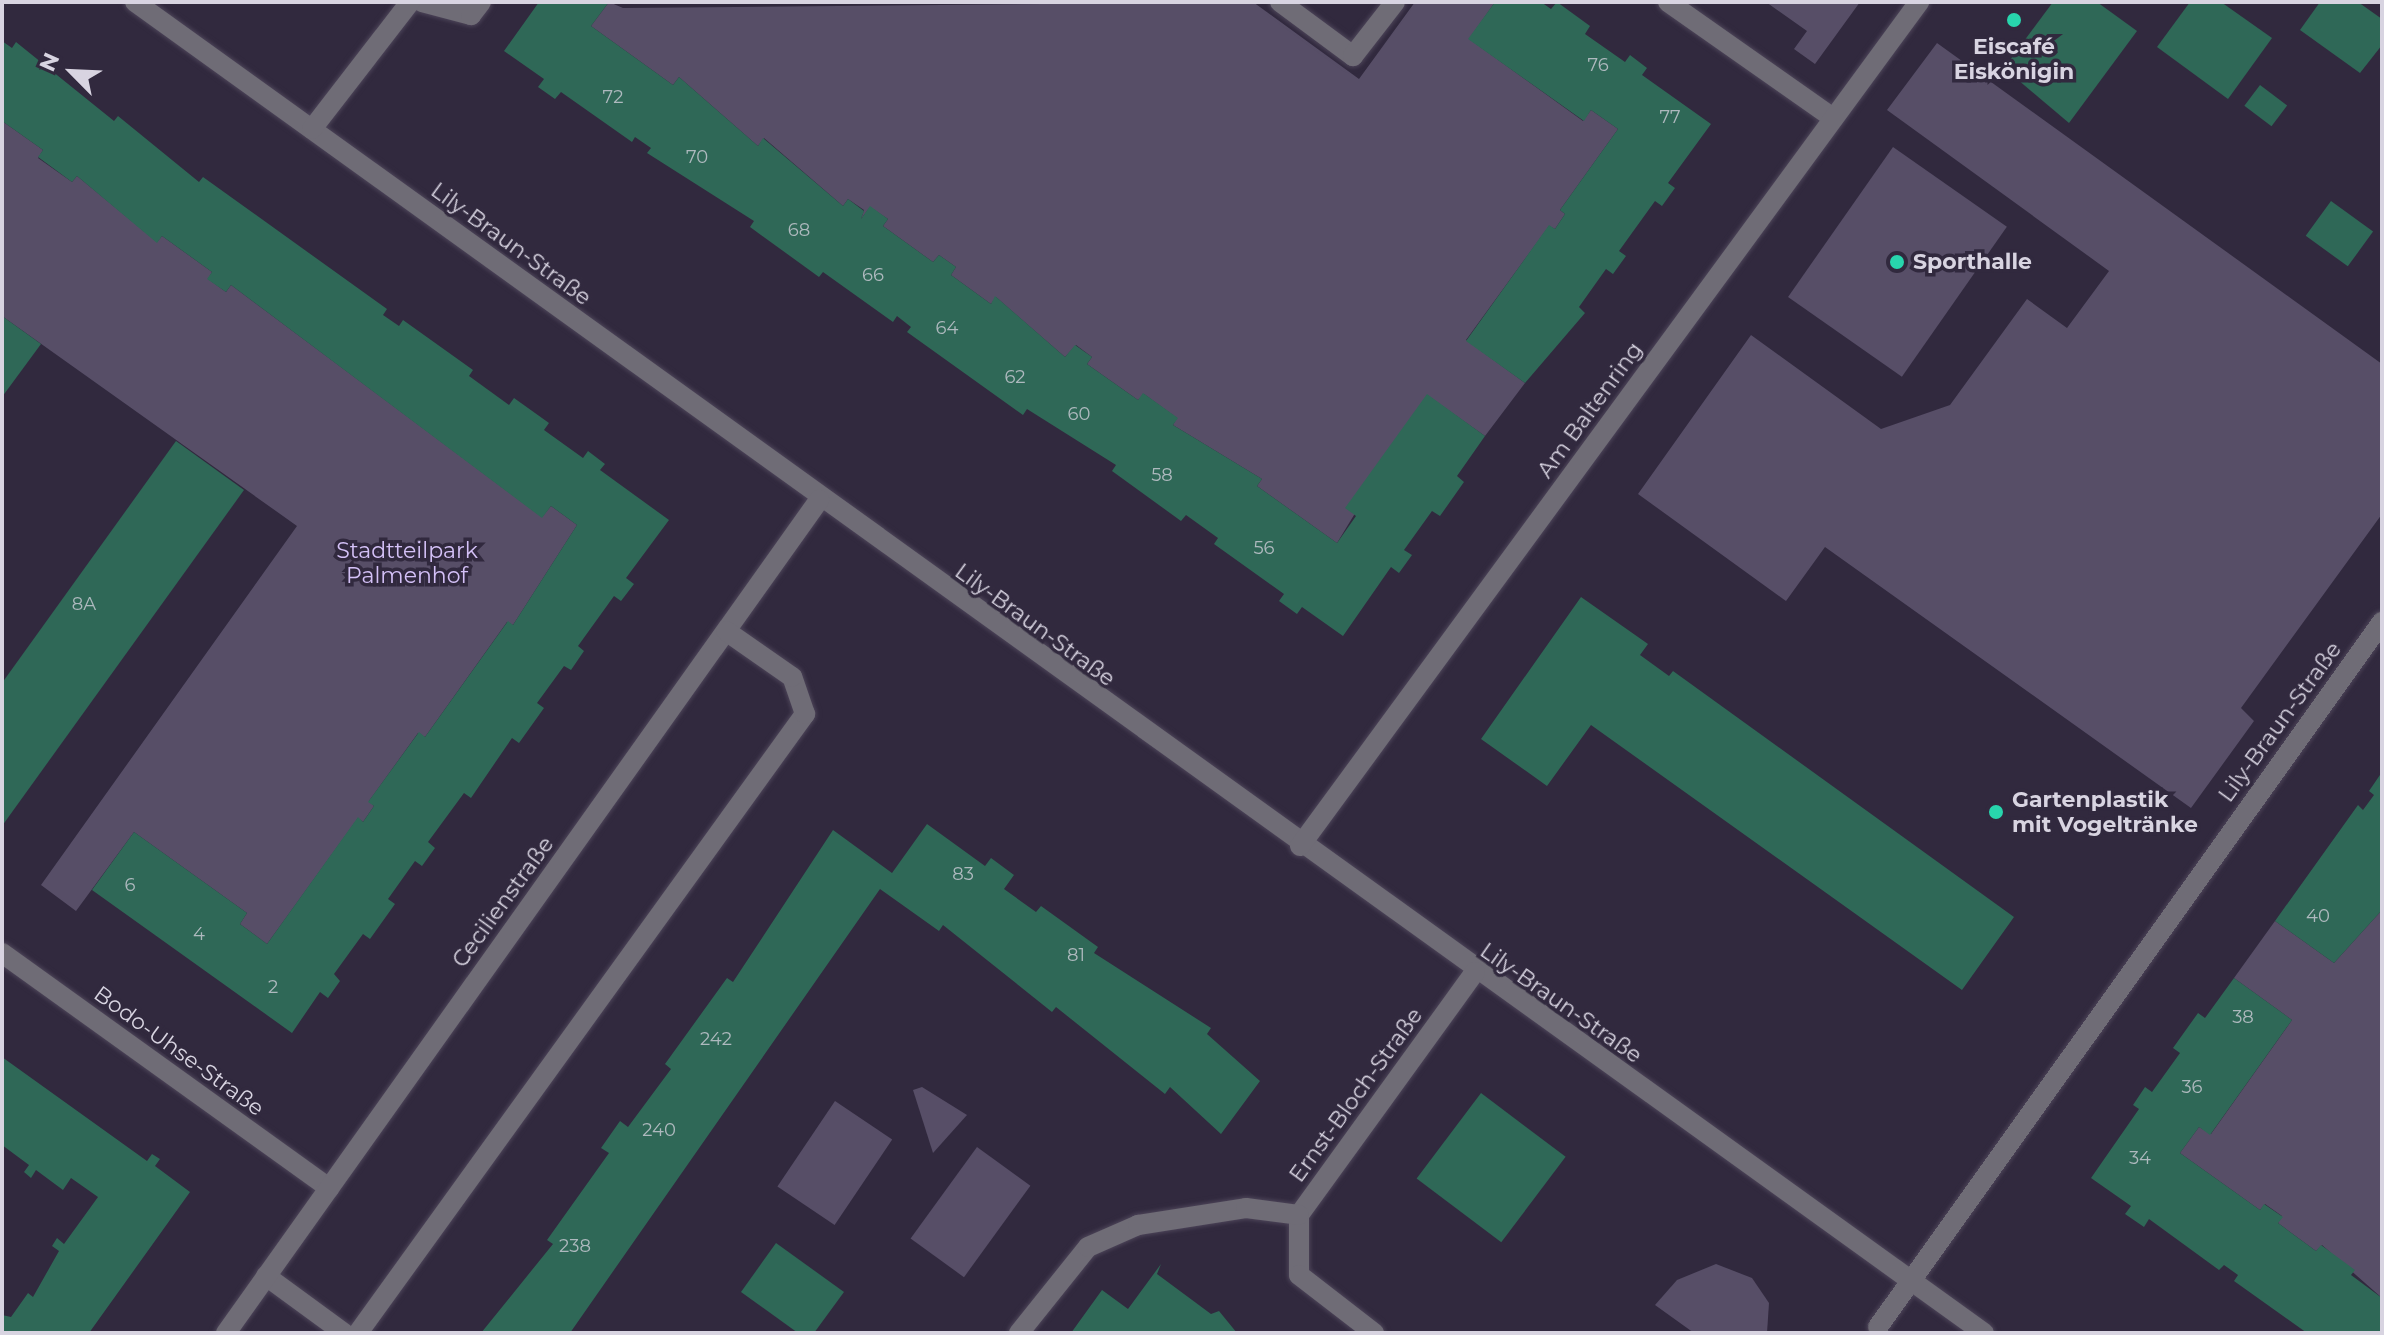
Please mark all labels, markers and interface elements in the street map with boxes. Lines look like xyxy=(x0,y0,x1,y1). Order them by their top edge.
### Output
marker: Eiscafé Eiskönigin xyxy=(2005,11,2023,29)
north arrow xyxy=(32,32,112,112)
place label: Eiscafé Eiskönigin xyxy=(1954,33,2074,84)
text: N xyxy=(34,48,66,76)
house number: 76 xyxy=(1587,54,1609,76)
house number: 72 xyxy=(603,86,623,108)
house number: 77 xyxy=(1659,106,1681,128)
house number: 70 xyxy=(686,146,708,168)
street label: Lily-Braun-Straße xyxy=(426,177,596,311)
house number: 68 xyxy=(788,219,810,241)
place label: Sporthalle xyxy=(1913,249,2032,275)
marker: Sporthalle xyxy=(1888,253,1906,271)
house number: 66 xyxy=(862,264,884,286)
house number: 64 xyxy=(936,317,958,339)
street label: Am Baltenring xyxy=(1532,337,1648,483)
house number: 62 xyxy=(1004,366,1026,388)
house number: 60 xyxy=(1068,403,1090,425)
house number: 58 xyxy=(1151,464,1173,486)
park label: Stadtteilpark Palmenhof xyxy=(336,537,478,588)
house number: 56 xyxy=(1253,537,1275,559)
street label: Lily-Braun-Straße xyxy=(950,558,1120,692)
house number: 8A xyxy=(72,593,96,615)
street label: Lily-Braun-Straße xyxy=(2213,637,2347,807)
place label: Gartenplastik mit Vogeltränke xyxy=(2012,786,2198,838)
marker: Gartenplastik mit Vogeltränke xyxy=(1987,803,2005,821)
street label: Cecilienstraße xyxy=(447,832,559,972)
house number: 83 xyxy=(952,863,974,885)
house number: 6 xyxy=(125,874,135,896)
house number: 40 xyxy=(2306,905,2330,927)
house number: 4 xyxy=(193,923,205,945)
street label: Lily-Braun-Straße xyxy=(1475,937,1647,1069)
house number: 81 xyxy=(1067,944,1085,966)
house number: 2 xyxy=(268,976,278,998)
street label: Bodo-Uhse-Straße xyxy=(89,980,269,1122)
street label: Ernst-Bloch-Straße xyxy=(1284,1003,1428,1187)
house number: 38 xyxy=(2232,1006,2254,1028)
house number: 242 xyxy=(700,1028,732,1050)
house number: 36 xyxy=(2181,1076,2203,1098)
house number: 240 xyxy=(642,1119,676,1141)
house number: 34 xyxy=(2129,1147,2151,1169)
house number: 238 xyxy=(559,1235,591,1257)

